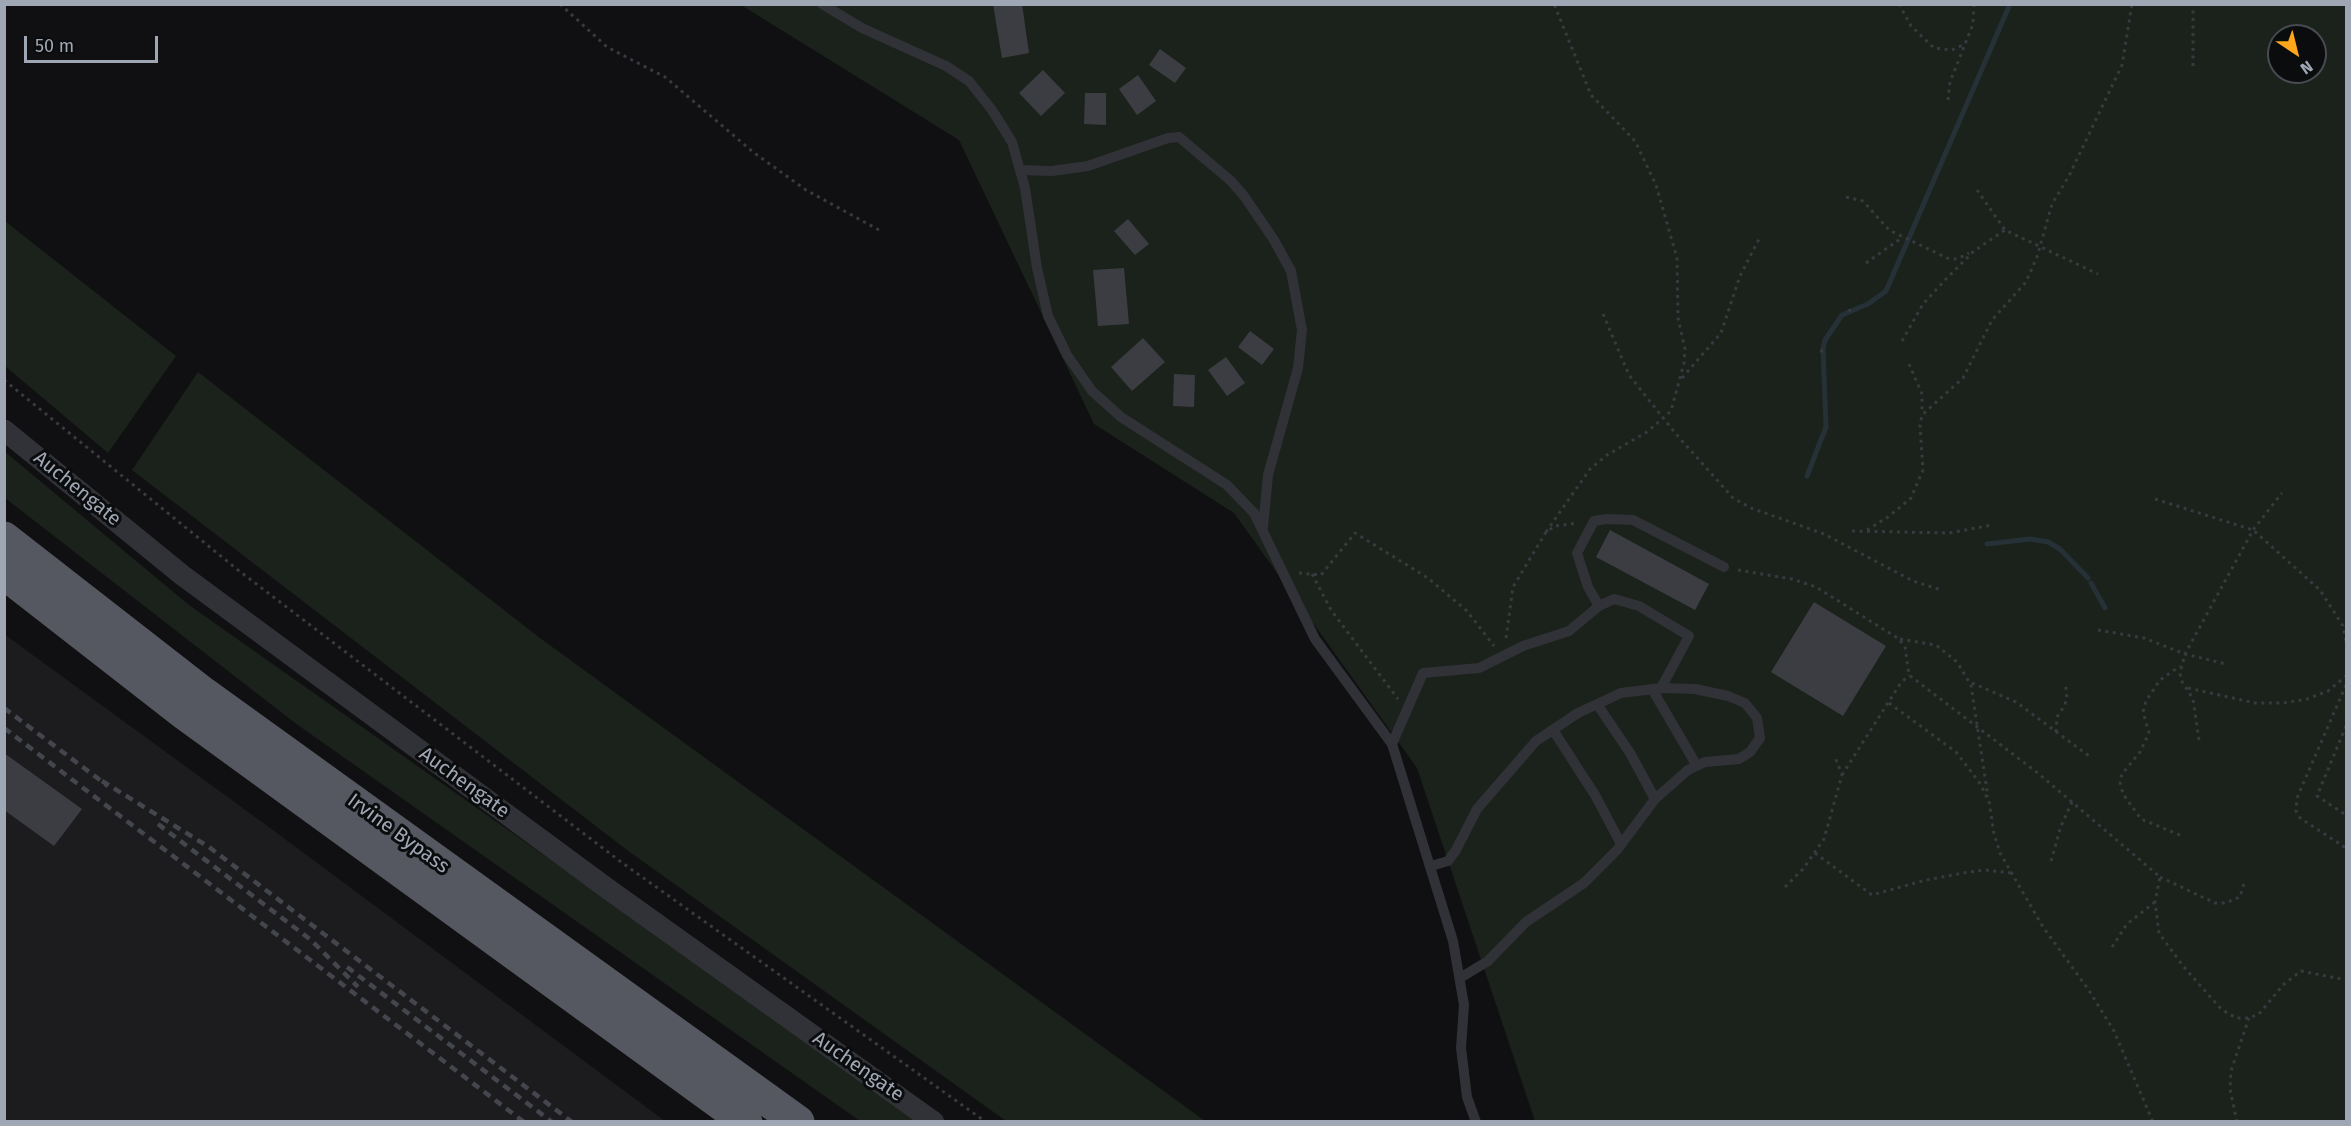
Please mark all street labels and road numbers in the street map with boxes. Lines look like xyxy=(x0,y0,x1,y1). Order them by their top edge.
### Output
street label: Auchengate xyxy=(28,446,126,532)
street label: Auchengate xyxy=(414,742,514,824)
street label: Irvine Bypass xyxy=(342,789,454,879)
street label: Auchengate xyxy=(808,1027,908,1107)

